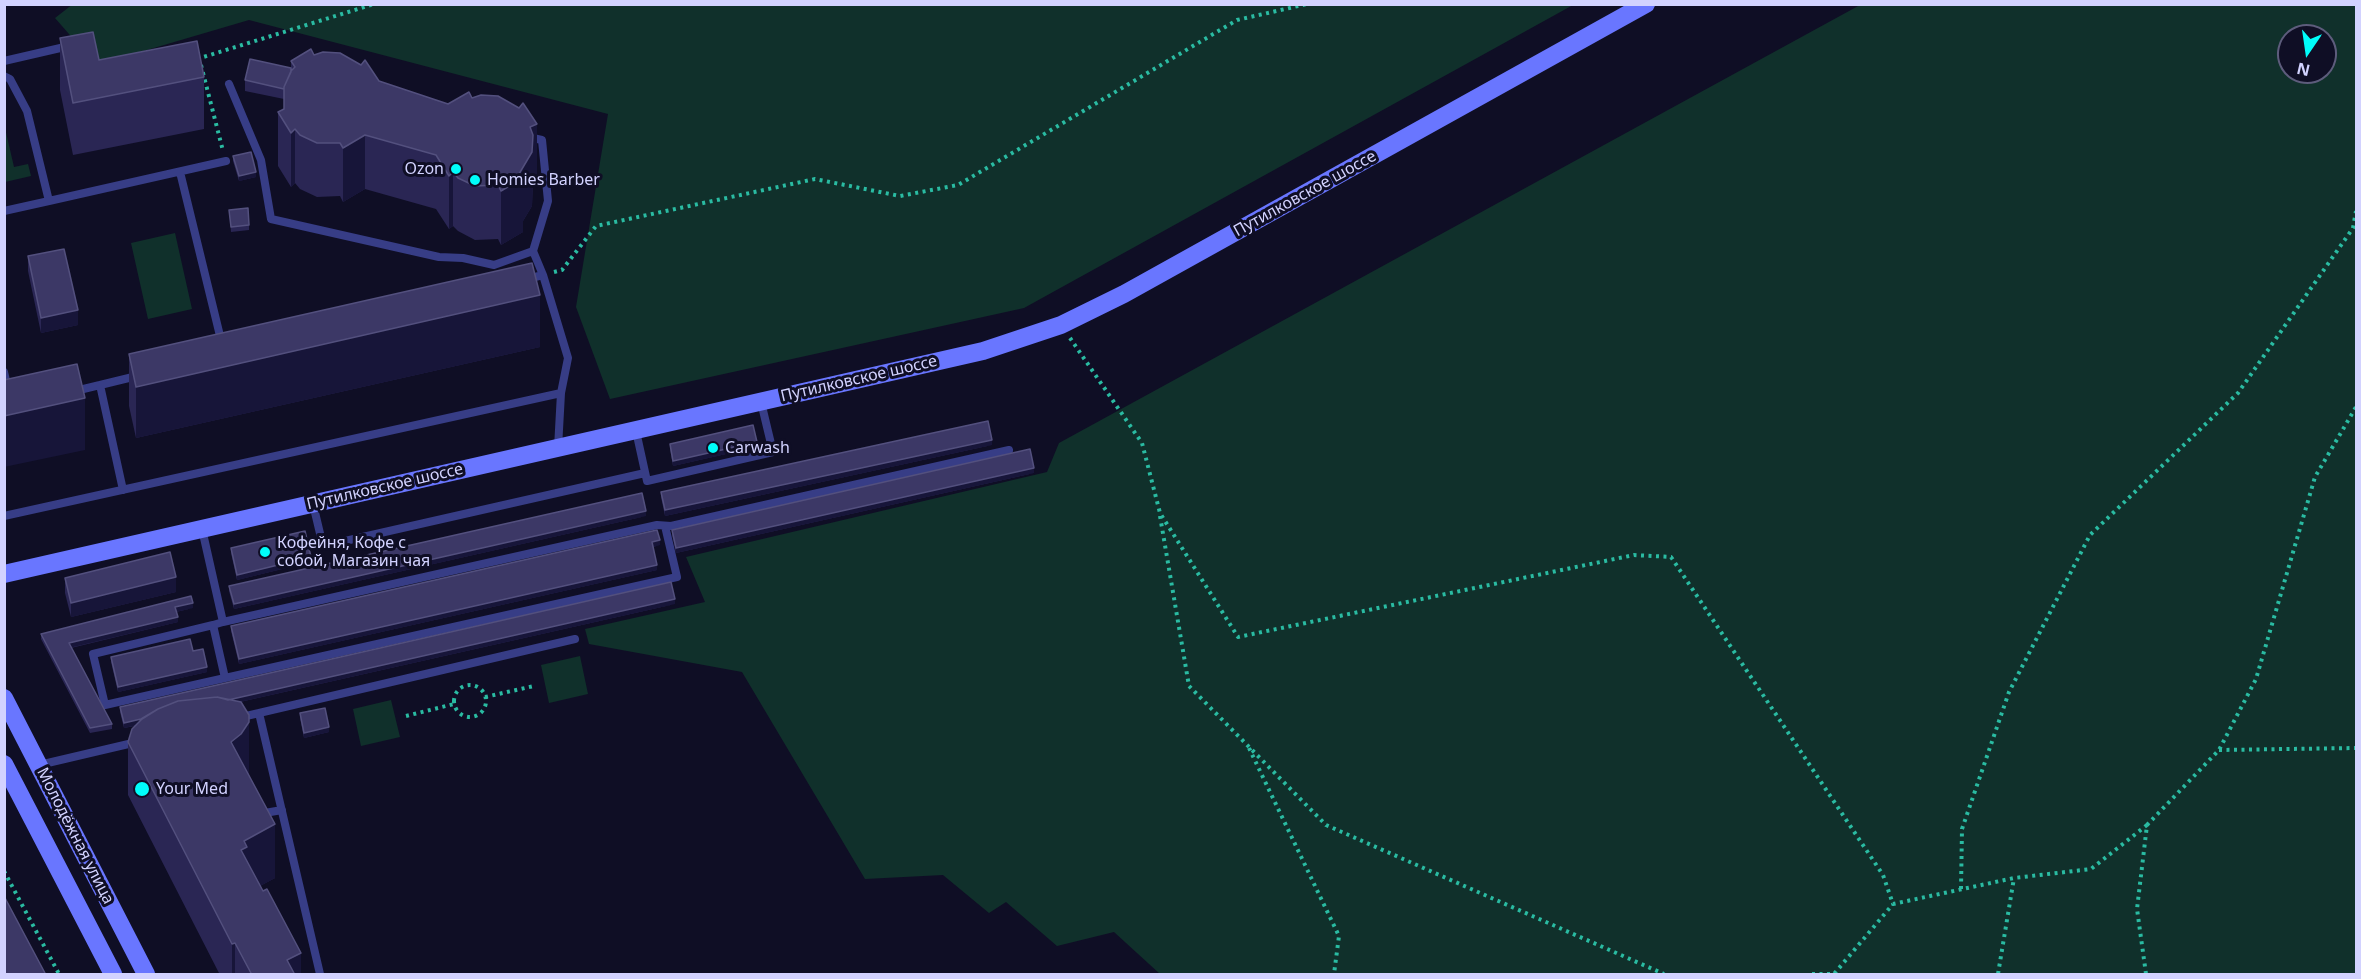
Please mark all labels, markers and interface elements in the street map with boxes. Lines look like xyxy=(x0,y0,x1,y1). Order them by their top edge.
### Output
north arrow xyxy=(2277,24,2337,84)
text: N xyxy=(2295,57,2312,82)
street label: Путилковское шоссе xyxy=(1230,147,1380,241)
place label: Ozon xyxy=(404,159,444,179)
marker: Ozon xyxy=(449,162,463,176)
place label: Homies Barber xyxy=(487,170,600,190)
marker: Homies Barber xyxy=(468,173,482,187)
street label: Путилковское шоссе xyxy=(779,352,939,406)
place label: Carwash xyxy=(725,438,790,458)
marker: Carwash xyxy=(706,441,720,455)
street label: Путилковское шоссе xyxy=(305,460,465,514)
place label: Кофейня, Кофе с собой, Магазин чая xyxy=(277,533,430,571)
marker: Кофейня, Кофе с собой, Магазин чая xyxy=(258,545,272,559)
street label: Молодёжная улица xyxy=(32,765,118,907)
place label: Your Med xyxy=(156,779,228,799)
marker: Your Med xyxy=(133,780,151,798)

